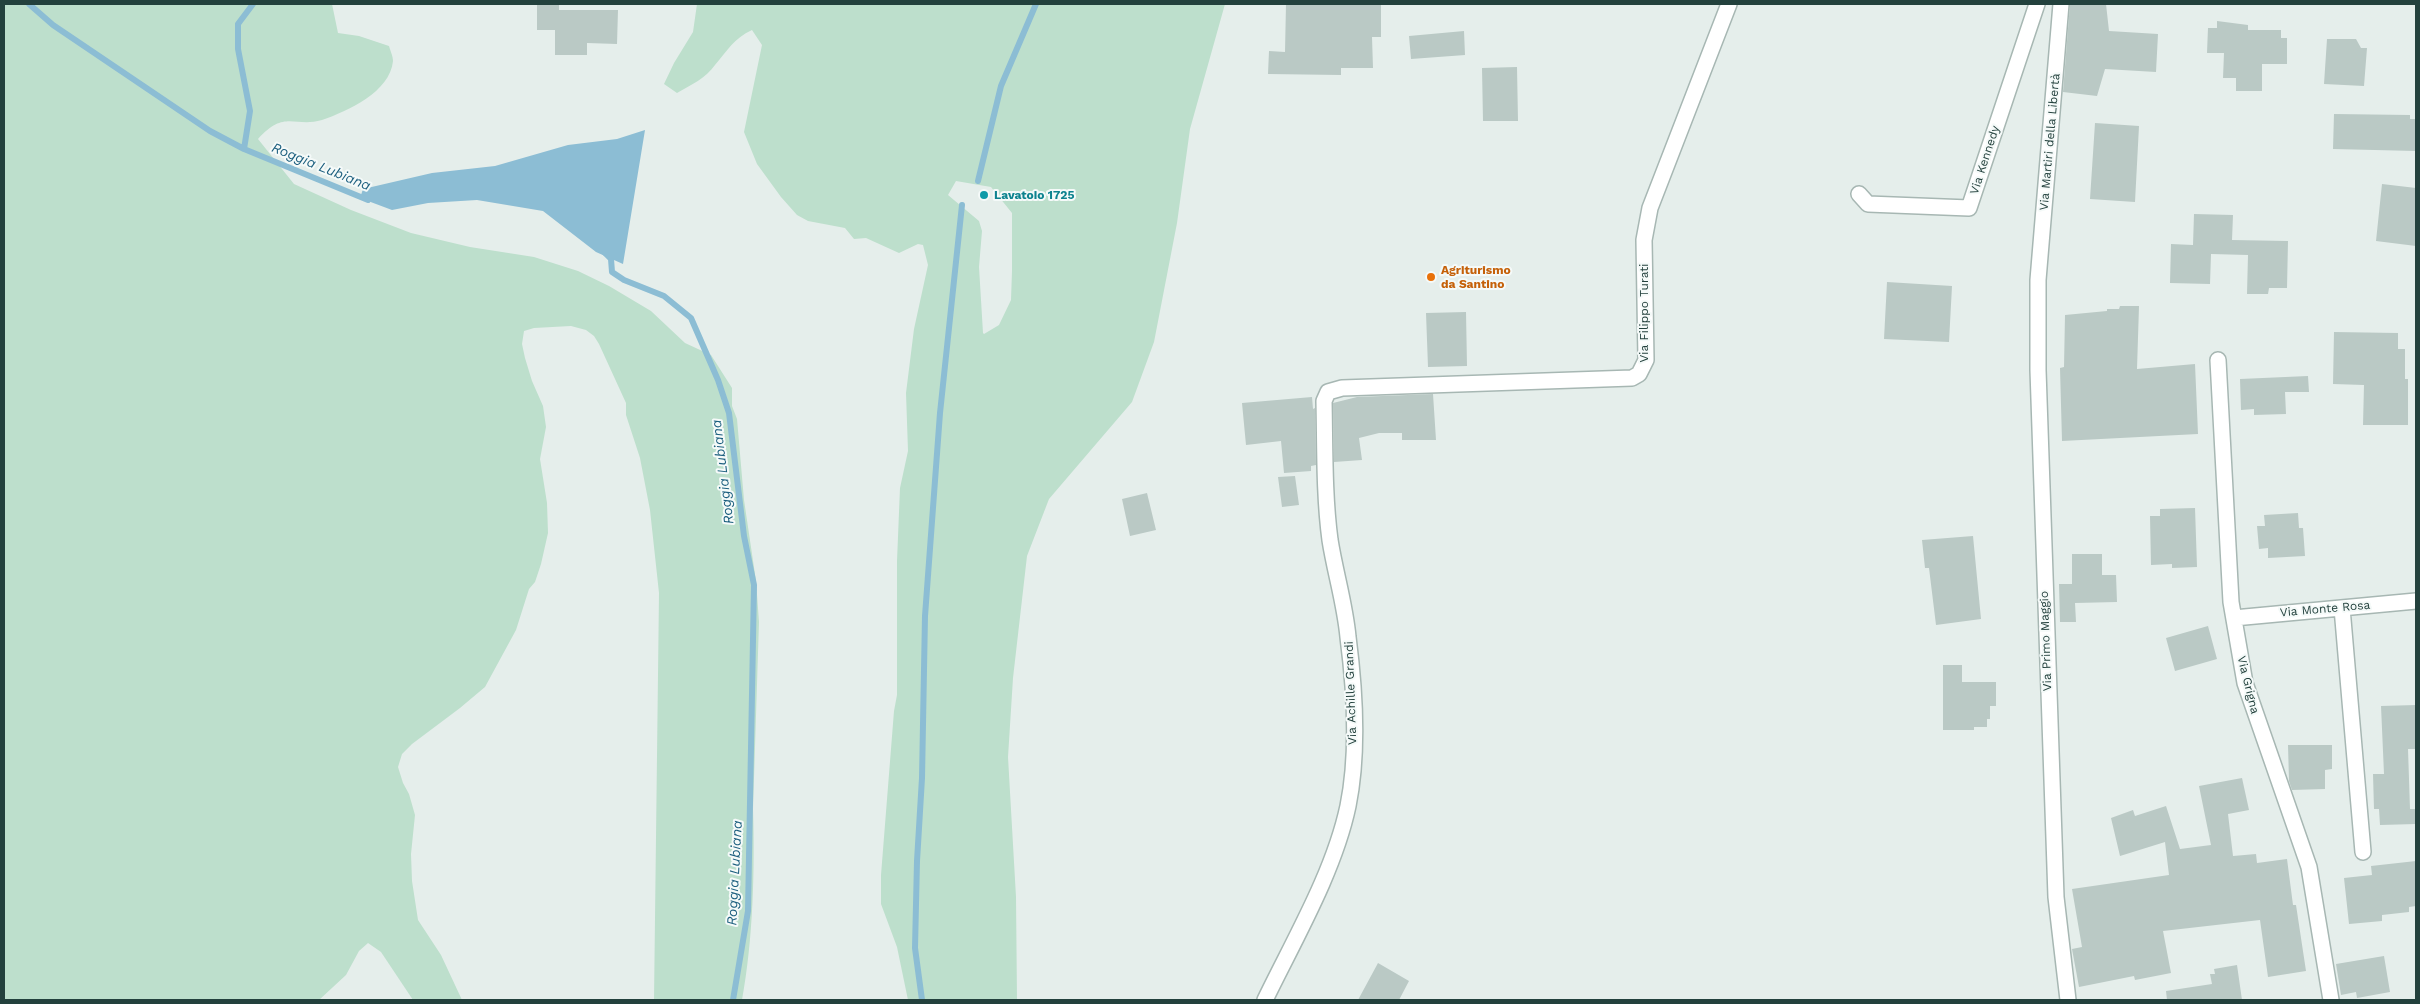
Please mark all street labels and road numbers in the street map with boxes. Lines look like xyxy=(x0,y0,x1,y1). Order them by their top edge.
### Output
street label: Via Martiri della Libertà xyxy=(2037,73,2063,211)
street label: Via Kennedy xyxy=(1967,124,2003,196)
street label: Via Filippo Turati xyxy=(1637,264,1651,362)
street label: Via Primo Maggio xyxy=(2037,591,2055,691)
street label: Via Monte Rosa xyxy=(2279,598,2371,620)
street label: Via Achille Grandi xyxy=(1342,641,1360,745)
street label: Via Grigna xyxy=(2234,655,2262,715)

